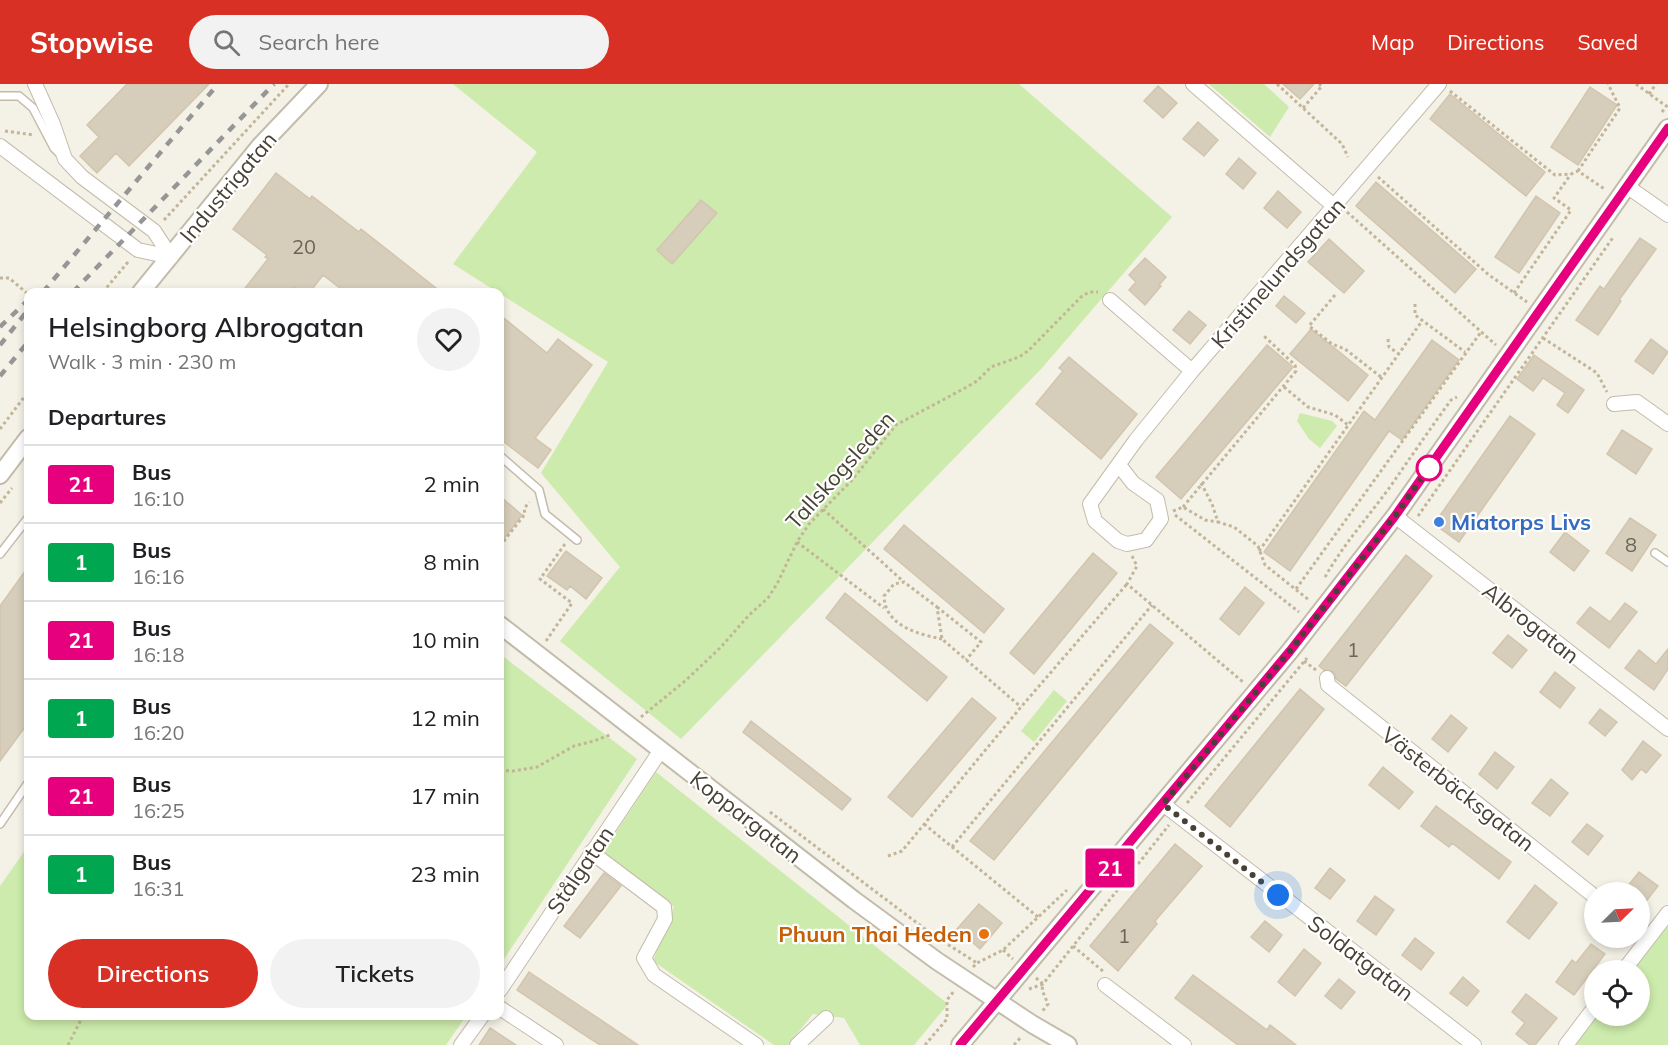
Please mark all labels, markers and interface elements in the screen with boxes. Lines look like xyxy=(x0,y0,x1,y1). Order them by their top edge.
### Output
search box xyxy=(189,15,609,69)
text: Stopwise xyxy=(30,25,153,60)
icon: search xyxy=(210,26,243,59)
text: Search here xyxy=(258,28,379,56)
text: Map xyxy=(1371,29,1414,55)
text: Directions xyxy=(1447,29,1544,55)
text: Saved xyxy=(1577,29,1638,55)
street label: Industrigatan xyxy=(173,126,283,248)
street label: Kristinelundsgatan xyxy=(1205,192,1351,354)
house number: 20 xyxy=(292,234,316,259)
button: heart xyxy=(417,308,480,371)
text: Helsingborg Albrogatan xyxy=(48,309,364,344)
text: Walk · 3 min · 230 m xyxy=(48,349,236,374)
text: Departures xyxy=(48,403,166,431)
street label: Tallskogsleden xyxy=(780,405,900,535)
unlabelled marker xyxy=(1416,455,1442,481)
text: Bus xyxy=(132,458,171,486)
text: 2 min xyxy=(424,470,480,498)
text: 21 xyxy=(68,471,94,497)
text: 16:10 xyxy=(132,486,185,511)
place label: Miatorps Livs xyxy=(1451,508,1591,536)
marker: Miatorps Livs xyxy=(1432,515,1446,529)
house number: 8 xyxy=(1625,532,1637,557)
text: Bus xyxy=(132,536,171,564)
text: 8 min xyxy=(424,548,480,576)
text: 1 xyxy=(75,549,87,575)
text: 16:16 xyxy=(132,564,185,589)
street label: Albrogatan xyxy=(1477,576,1585,670)
text: Bus xyxy=(132,614,171,642)
text: 10 min xyxy=(410,626,480,654)
text: 21 xyxy=(68,627,94,653)
house number: 1 xyxy=(1347,637,1359,662)
text: 16:18 xyxy=(132,642,185,667)
text: Bus xyxy=(132,692,171,720)
text: 12 min xyxy=(410,704,480,732)
text: 1 xyxy=(75,705,87,731)
text: 16:20 xyxy=(132,720,185,745)
street label: Västerbäcksgatan xyxy=(1376,721,1540,857)
street label: Koppargatan xyxy=(685,765,807,869)
text: Bus xyxy=(132,770,171,798)
text: 17 min xyxy=(410,782,480,810)
text: 21 xyxy=(68,783,94,809)
text: 16:25 xyxy=(132,798,185,823)
street label: Stålgatan xyxy=(540,821,620,919)
text: Bus xyxy=(132,848,171,876)
line badge: 21 xyxy=(1083,848,1137,888)
text: 21 xyxy=(1097,855,1123,881)
text: 23 min xyxy=(410,860,480,888)
text: 1 xyxy=(75,861,87,887)
text: 16:31 xyxy=(132,876,185,901)
your location xyxy=(1263,880,1293,910)
north arrow xyxy=(1584,882,1650,948)
map controls xyxy=(1584,882,1650,1026)
street label: Soldatgatan xyxy=(1302,909,1420,1007)
place label: Phuun Thai Heden xyxy=(778,920,972,948)
house number: 1 xyxy=(1118,923,1130,948)
marker: Phuun Thai Heden xyxy=(977,927,991,941)
button: Directions xyxy=(48,939,258,1008)
button: Tickets xyxy=(270,939,480,1008)
button: locate xyxy=(1584,960,1650,1026)

